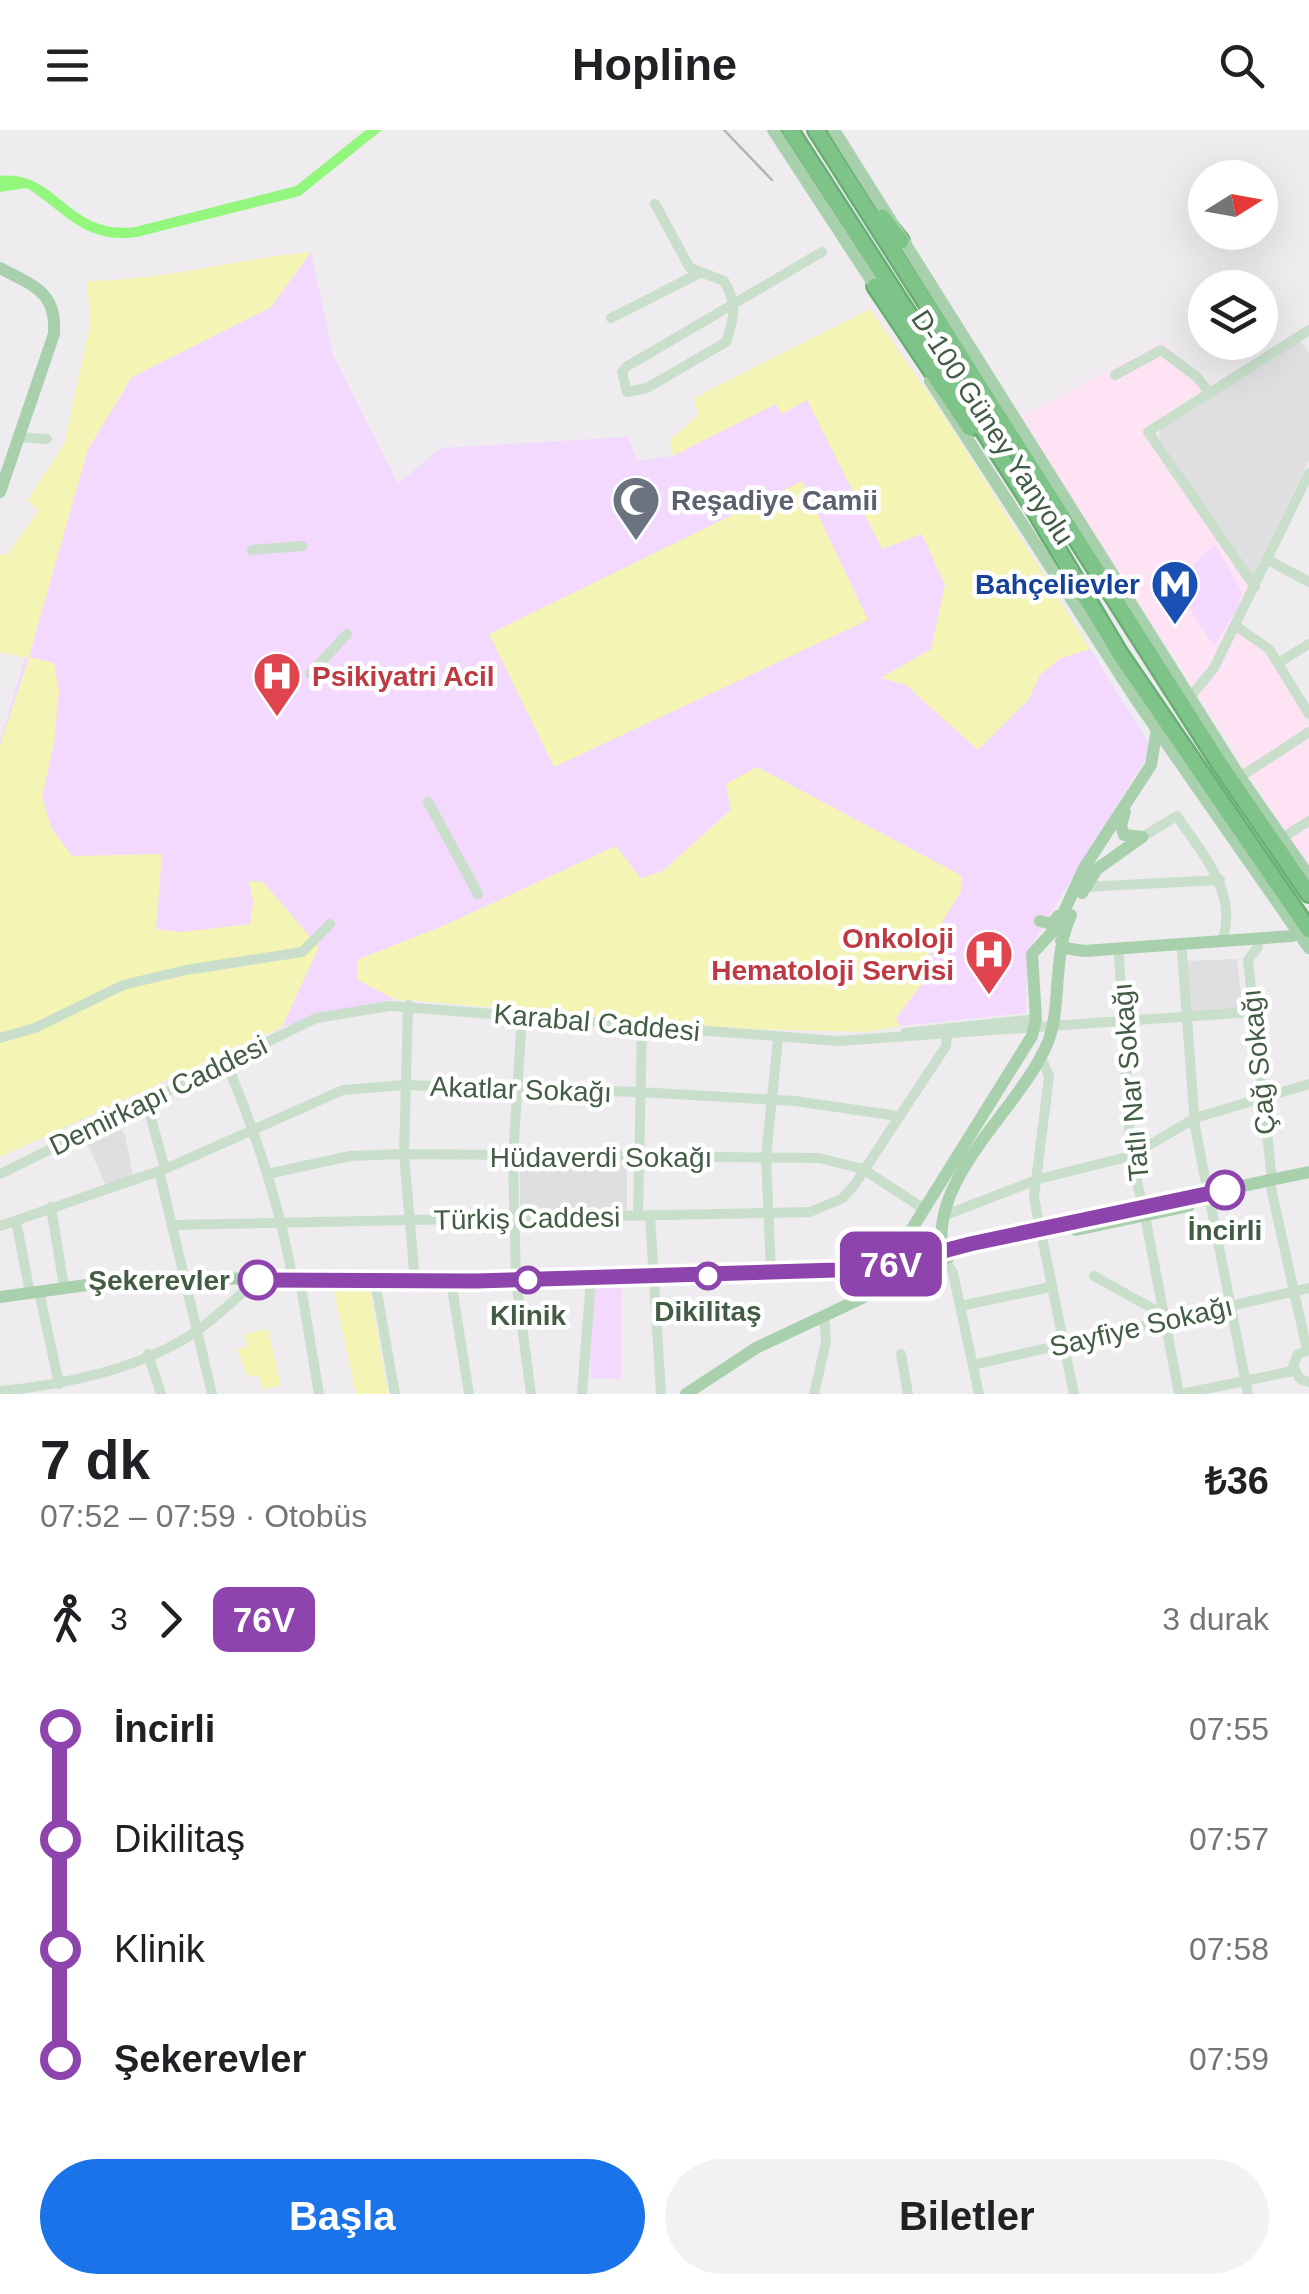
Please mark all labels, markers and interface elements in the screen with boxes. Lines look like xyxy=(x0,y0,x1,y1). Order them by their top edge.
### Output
icon: menu xyxy=(40,38,95,93)
icon: search xyxy=(1214,38,1269,93)
text: Hopline xyxy=(572,39,737,90)
north arrow xyxy=(1188,160,1278,250)
map controls xyxy=(1188,160,1278,360)
button: layers xyxy=(1188,270,1278,360)
street label: D-100 Güney Yanyolu xyxy=(905,304,1080,550)
mosque icon: Reşadiye Camii xyxy=(610,474,662,542)
place label: Reşadiye Camii xyxy=(671,485,878,516)
metro station icon: Bahçelievler xyxy=(1149,558,1201,626)
place label: Bahçelievler xyxy=(975,569,1140,600)
hospital icon: Psikiyatri Acil xyxy=(251,650,303,718)
place label: Psikiyatri Acil xyxy=(312,661,495,692)
place label: Onkoloji Hematoloji Servisi xyxy=(711,923,954,986)
hospital icon: Onkoloji Hematoloji Servisi xyxy=(963,928,1015,996)
street label: Tatlı Nar Sokağı xyxy=(1106,981,1155,1183)
street label: Çağ Sokağı xyxy=(1235,988,1282,1136)
street label: Karabal Caddesi xyxy=(492,998,701,1047)
street label: Demirkapı Caddesi xyxy=(44,1029,272,1162)
street label: Akatlar Sokağı xyxy=(429,1071,613,1108)
street label: Hüdaverdi Sokağı xyxy=(490,1142,712,1173)
marker: İncirli xyxy=(1206,1171,1244,1209)
street label: Türkiş Caddesi xyxy=(433,1201,621,1236)
place label: İncirli xyxy=(1188,1215,1262,1246)
line badge: 76V xyxy=(834,1232,948,1296)
text: 76V xyxy=(860,1245,922,1284)
marker: Şekerevler xyxy=(239,1261,277,1299)
marker: Dikilitaş xyxy=(695,1263,721,1289)
place label: Şekerevler xyxy=(88,1265,230,1296)
marker: Klinik xyxy=(515,1267,541,1293)
street label: Sayfiye Sokağı xyxy=(1047,1290,1236,1363)
place label: Dikilitaş xyxy=(654,1296,762,1327)
place label: Klinik xyxy=(490,1300,567,1331)
text: 7 dk xyxy=(40,1429,150,1491)
text: ₺36 xyxy=(1205,1460,1269,1502)
text: 07:52 – 07:59 · Otobüs xyxy=(40,1498,367,1534)
icon: walk xyxy=(40,1592,95,1647)
icon: forward xyxy=(143,1592,198,1647)
text: 76V xyxy=(233,1600,295,1639)
text: 3 xyxy=(110,1601,128,1637)
text: 3 durak xyxy=(1162,1601,1269,1637)
text: İncirli xyxy=(114,1708,215,1750)
text: 07:55 xyxy=(1189,1711,1269,1747)
text: Dikilitaş xyxy=(114,1818,245,1860)
text: 07:57 xyxy=(1189,1821,1269,1857)
text: Klinik xyxy=(114,1928,205,1970)
text: 07:58 xyxy=(1189,1931,1269,1967)
text: Şekerevler xyxy=(114,2038,306,2080)
text: 07:59 xyxy=(1189,2041,1269,2077)
button: Başla xyxy=(40,2159,645,2274)
button: Biletler xyxy=(665,2159,1269,2274)

